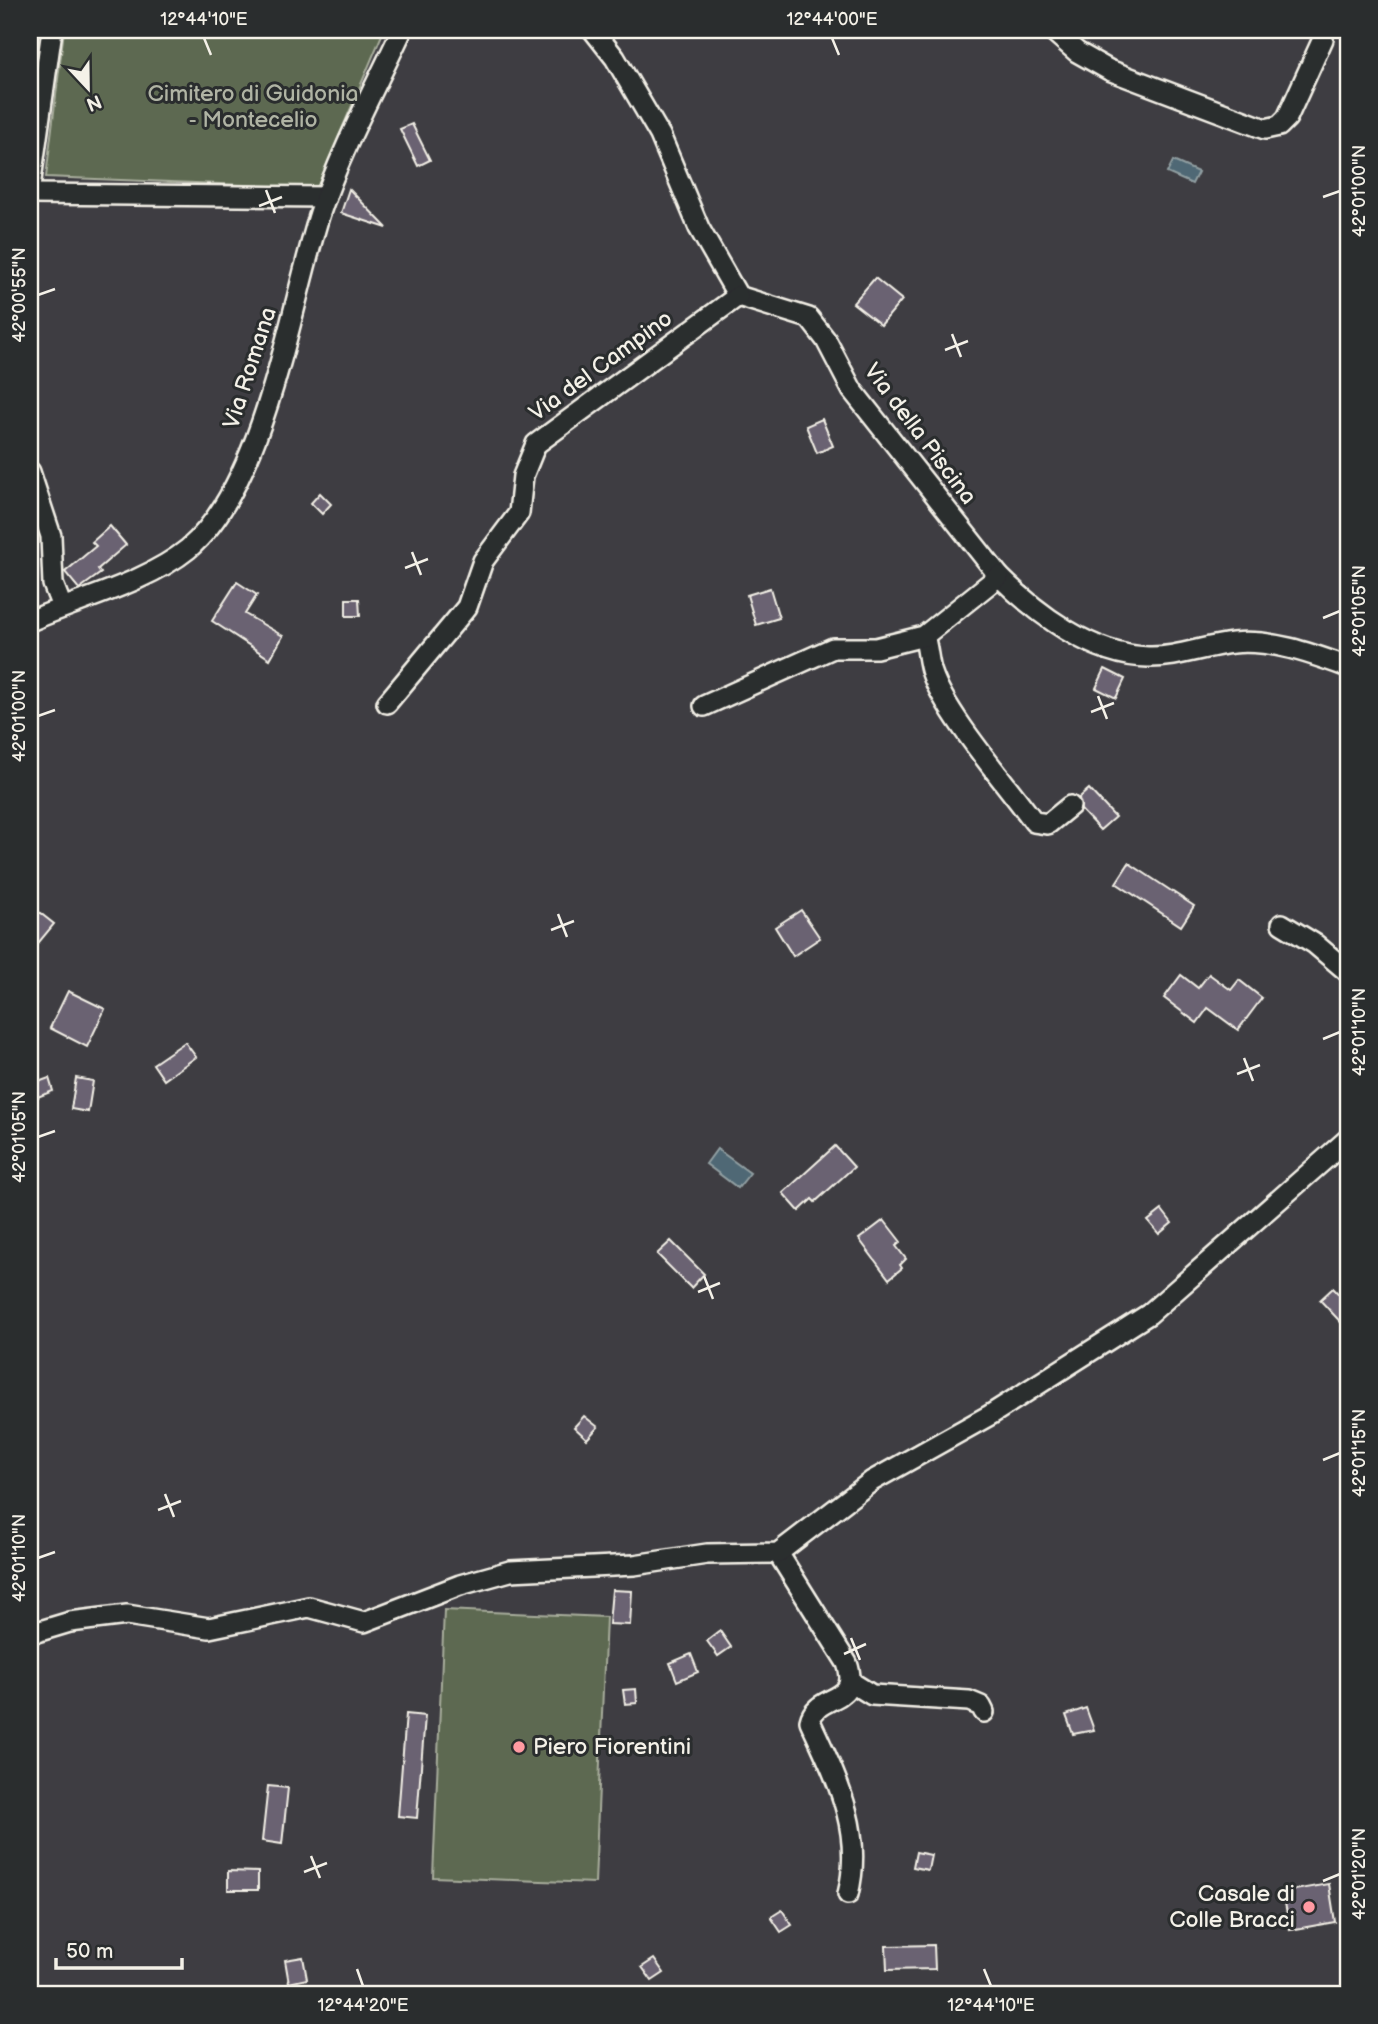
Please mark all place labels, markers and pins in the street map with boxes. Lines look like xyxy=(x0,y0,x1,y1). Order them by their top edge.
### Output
place label: Piero Fiorentini xyxy=(533,1733,691,1761)
marker: Piero Fiorentini xyxy=(511,1739,527,1755)
place label: Casale di Colle Bracci xyxy=(1169,1880,1295,1934)
marker: Casale di Colle Bracci xyxy=(1301,1899,1317,1915)

